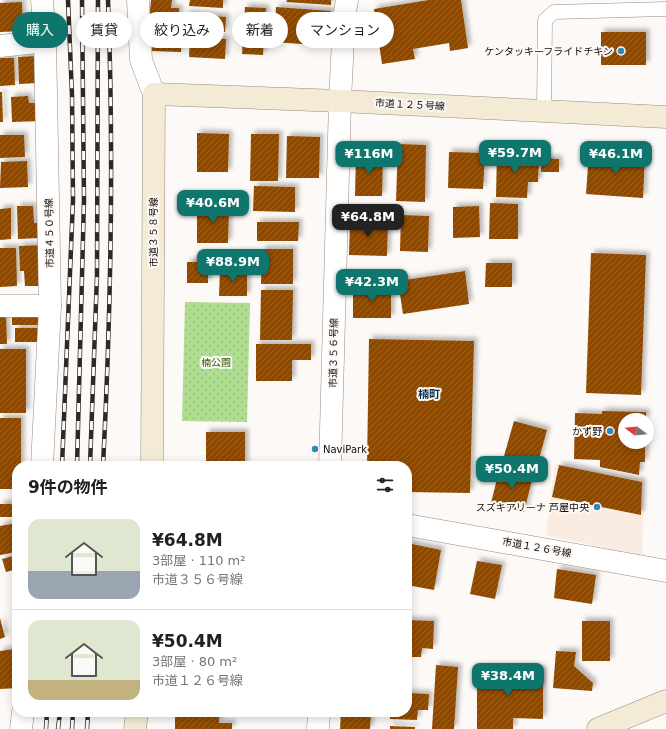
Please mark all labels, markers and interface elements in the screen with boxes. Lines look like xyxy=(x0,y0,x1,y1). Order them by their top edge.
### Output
chip: 購入 xyxy=(12,12,68,48)
chip: 賃貸 xyxy=(76,12,132,48)
chip: 絞り込み xyxy=(140,12,224,48)
chip: 新着 xyxy=(232,12,288,48)
chip: マンション xyxy=(296,12,394,48)
place label: ケンタッキーフライドチキン xyxy=(484,46,613,57)
marker: ケンタッキーフライドチキン xyxy=(616,46,626,56)
street label: 市道１２５号線 xyxy=(375,97,445,112)
pin: ¥59.7M xyxy=(482,140,548,174)
pin: ¥116M xyxy=(341,141,397,175)
pin: ¥46.1M xyxy=(583,141,649,175)
text: ¥59.7M xyxy=(488,145,542,160)
text: ¥116M xyxy=(344,146,394,161)
text: ¥46.1M xyxy=(589,146,643,161)
pin: ¥40.6M xyxy=(180,190,246,224)
text: ¥40.6M xyxy=(186,195,240,210)
street label: 市道３５８号線 xyxy=(148,197,159,267)
street label: 市道４５０号線 xyxy=(43,198,56,268)
pin: ¥64.8M xyxy=(335,204,401,238)
text: ¥64.8M xyxy=(341,209,395,224)
pin: ¥88.9M xyxy=(200,249,266,283)
text: ¥88.9M xyxy=(206,254,260,269)
pin: ¥42.3M xyxy=(339,269,405,303)
text: ¥42.3M xyxy=(345,274,399,289)
street label: 市道３５６号線 xyxy=(327,318,340,388)
park label: 楠公園 xyxy=(201,357,231,368)
district label: 楠町 xyxy=(418,388,440,401)
north arrow xyxy=(618,413,654,449)
map controls xyxy=(618,413,654,449)
place label: かず野 xyxy=(572,426,602,437)
marker: かず野 xyxy=(605,426,615,436)
marker: NaviPark xyxy=(310,444,320,454)
place label: NaviPark xyxy=(323,444,367,455)
pin: ¥50.4M xyxy=(479,456,545,490)
text: ¥50.4M xyxy=(485,461,539,476)
icon: filters xyxy=(374,474,396,496)
text: 9件の物件 xyxy=(28,477,108,497)
place label: スズキアリーナ 芦屋中央 xyxy=(476,502,590,513)
marker: スズキアリーナ 芦屋中央 xyxy=(592,502,602,512)
text: ¥64.8M xyxy=(152,530,223,550)
icon: home xyxy=(60,535,108,583)
street label: 市道１２６号線 xyxy=(501,536,572,559)
text: 3部屋 · 110 m² xyxy=(152,553,246,568)
text: 市道３５６号線 xyxy=(152,572,243,587)
text: ¥50.4M xyxy=(152,631,223,651)
icon: home xyxy=(60,636,108,684)
text: 3部屋 · 80 m² xyxy=(152,654,237,669)
pin: ¥38.4M xyxy=(475,663,541,697)
text: ¥38.4M xyxy=(481,668,535,683)
text: 市道１２６号線 xyxy=(152,673,243,688)

